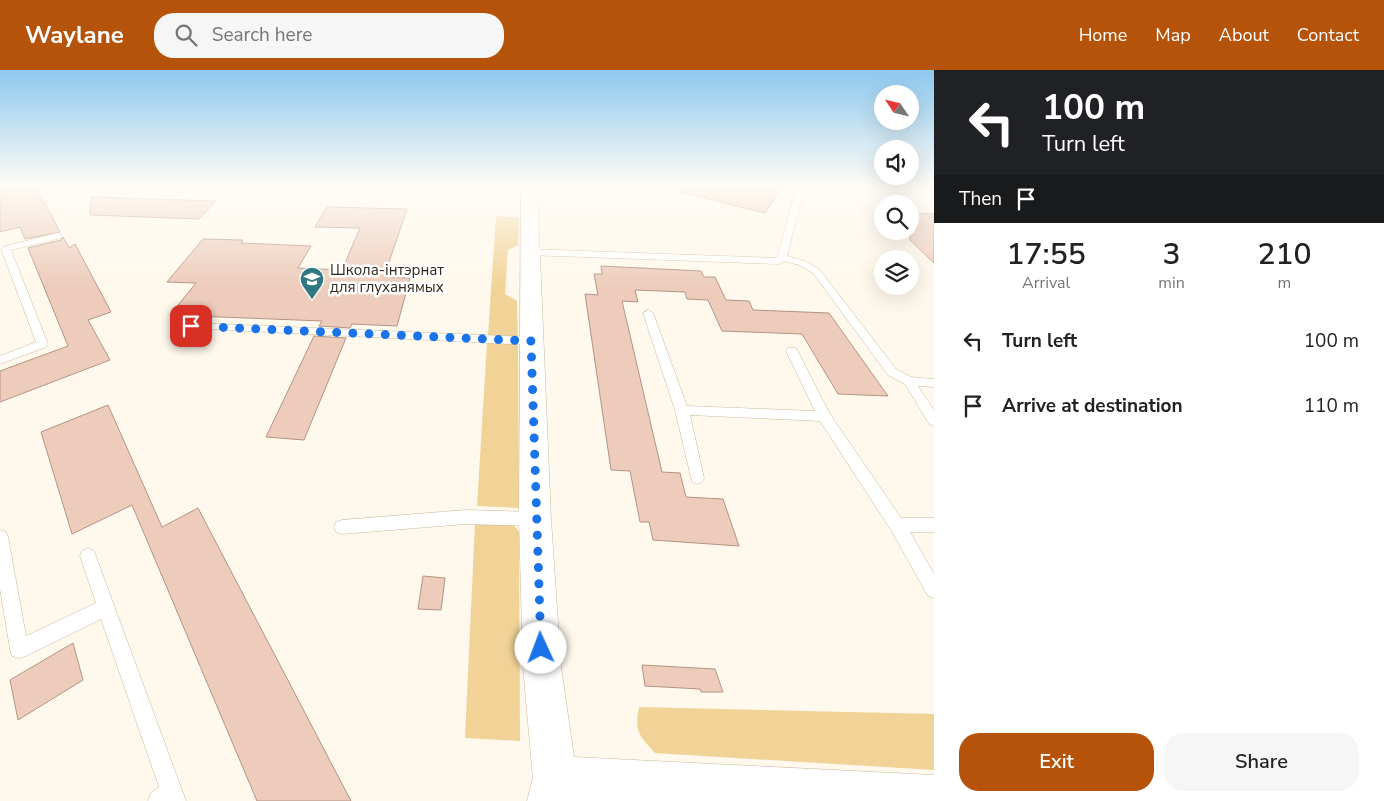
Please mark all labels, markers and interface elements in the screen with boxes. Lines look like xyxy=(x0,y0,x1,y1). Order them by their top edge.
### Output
search box xyxy=(154,13,504,58)
text: Waylane xyxy=(25,19,124,51)
icon: search xyxy=(172,21,200,49)
text: Search here xyxy=(212,22,312,48)
text: Home xyxy=(1079,23,1127,47)
text: Map xyxy=(1155,23,1191,47)
text: About xyxy=(1219,23,1269,47)
text: Contact xyxy=(1297,23,1359,47)
text: 100 m xyxy=(1042,84,1145,131)
north arrow xyxy=(874,85,919,130)
map controls xyxy=(874,85,919,295)
icon: left xyxy=(959,90,1024,155)
text: Turn left xyxy=(1042,129,1125,159)
button: sound xyxy=(874,140,919,185)
icon: arrive xyxy=(1012,185,1040,213)
text: Then xyxy=(959,186,1002,212)
button: search xyxy=(874,195,919,240)
text: 17:55 xyxy=(1007,234,1086,275)
text: 3 xyxy=(1163,234,1181,275)
text: 210 xyxy=(1257,234,1311,275)
button: layers xyxy=(874,250,919,295)
place label: Школа-інтэрнат для глуханямых xyxy=(330,260,444,297)
school or university icon: Школа-інтэрнат для глуханямых xyxy=(299,266,325,300)
text: Arrival xyxy=(1022,272,1070,294)
text: min xyxy=(1158,272,1185,294)
text: m xyxy=(1278,272,1291,294)
pin xyxy=(170,305,212,347)
icon: arrive xyxy=(177,312,205,340)
icon: left xyxy=(959,327,987,355)
text: Turn left xyxy=(1002,328,1077,354)
text: 100 m xyxy=(1304,328,1359,354)
icon: arrive xyxy=(959,392,987,420)
text: Arrive at destination xyxy=(1002,393,1183,419)
text: 110 m xyxy=(1304,393,1359,419)
position arrow xyxy=(514,621,566,673)
button: Exit xyxy=(959,733,1154,791)
button: Share xyxy=(1164,733,1359,791)

